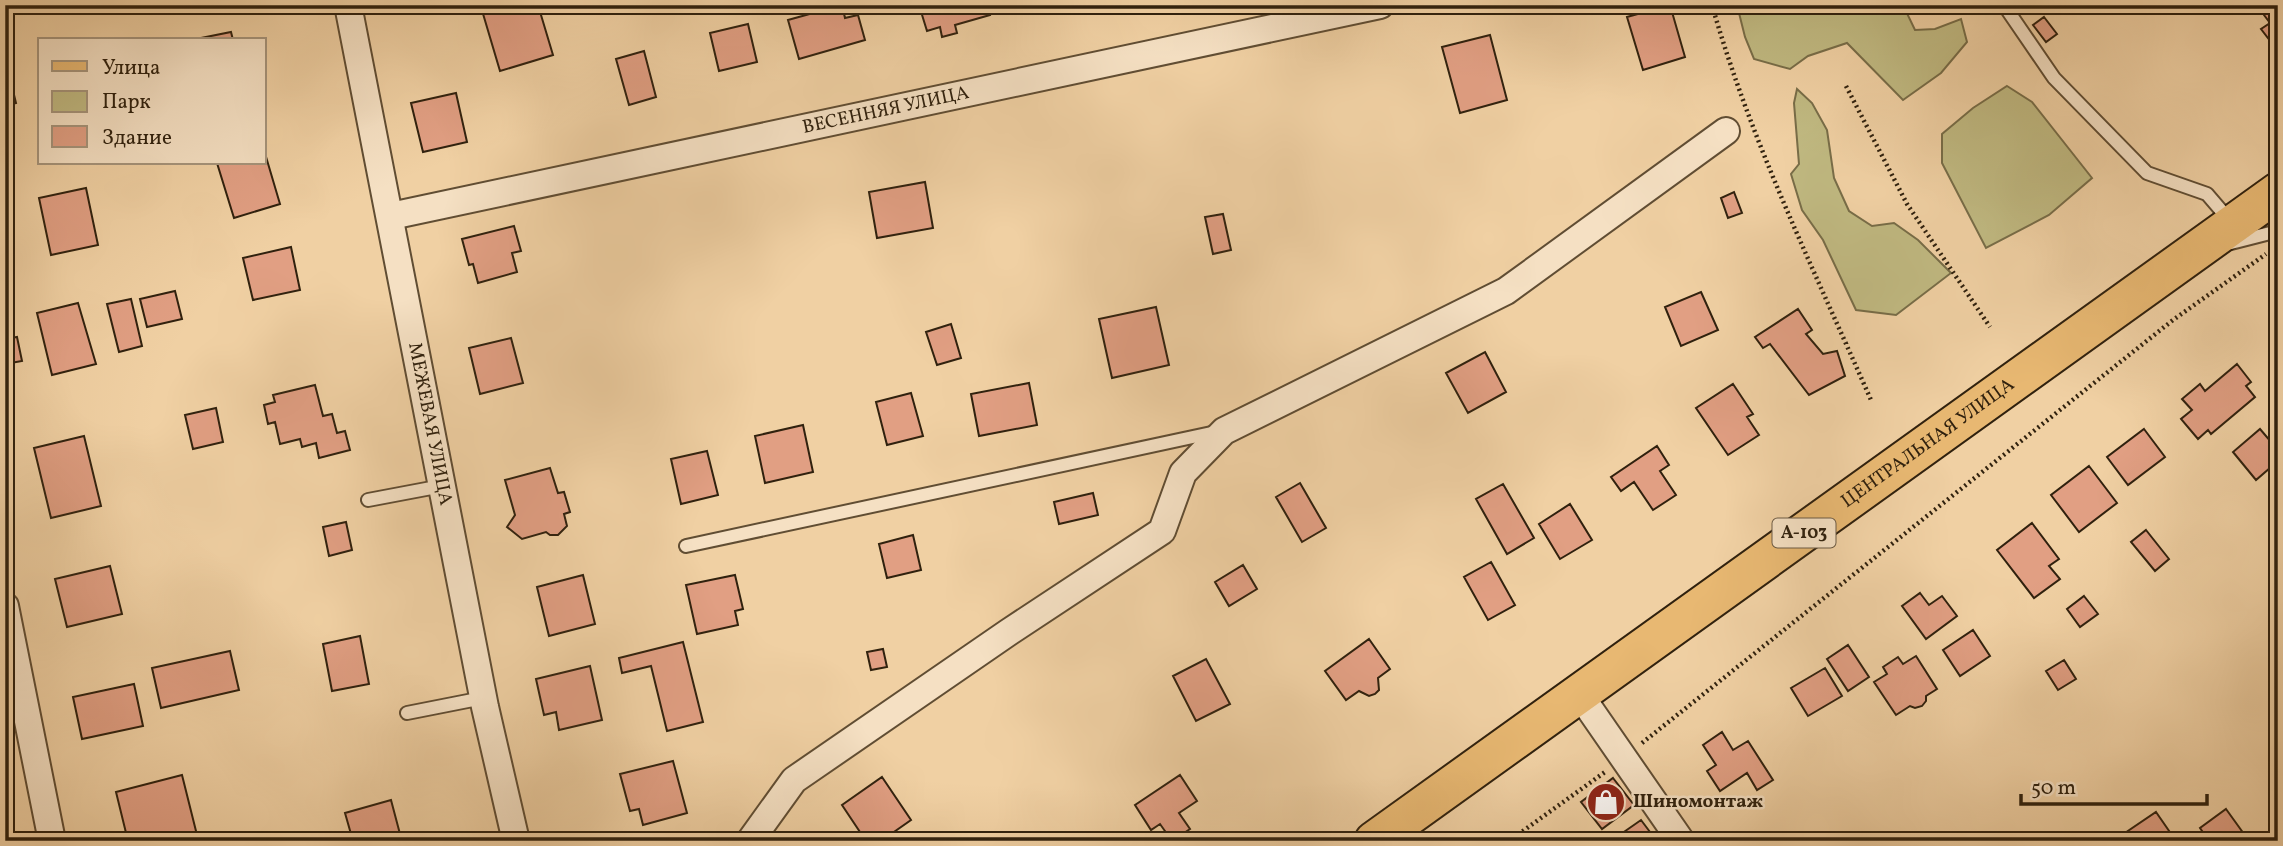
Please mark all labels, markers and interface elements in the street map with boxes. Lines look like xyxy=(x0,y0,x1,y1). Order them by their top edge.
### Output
legend xyxy=(38,38,266,164)
text: Улица xyxy=(102,54,160,83)
street label: ВЕСЕННЯЯ УЛИЦА xyxy=(800,80,972,141)
text: Парк xyxy=(102,88,151,117)
text: Здание xyxy=(102,124,172,153)
street label: МЕЖЕВАЯ УЛИЦА xyxy=(401,340,458,508)
street label: ЦЕНТРАЛЬНАЯ УЛИЦА xyxy=(1836,372,2020,514)
road number: А-103 xyxy=(1772,518,1836,548)
scale bar xyxy=(2021,762,2206,806)
text: 50 m xyxy=(2031,774,2076,803)
shop icon: Шиномонтаж xyxy=(1585,781,1627,823)
place label: Шиномонтаж xyxy=(1633,789,1763,815)

